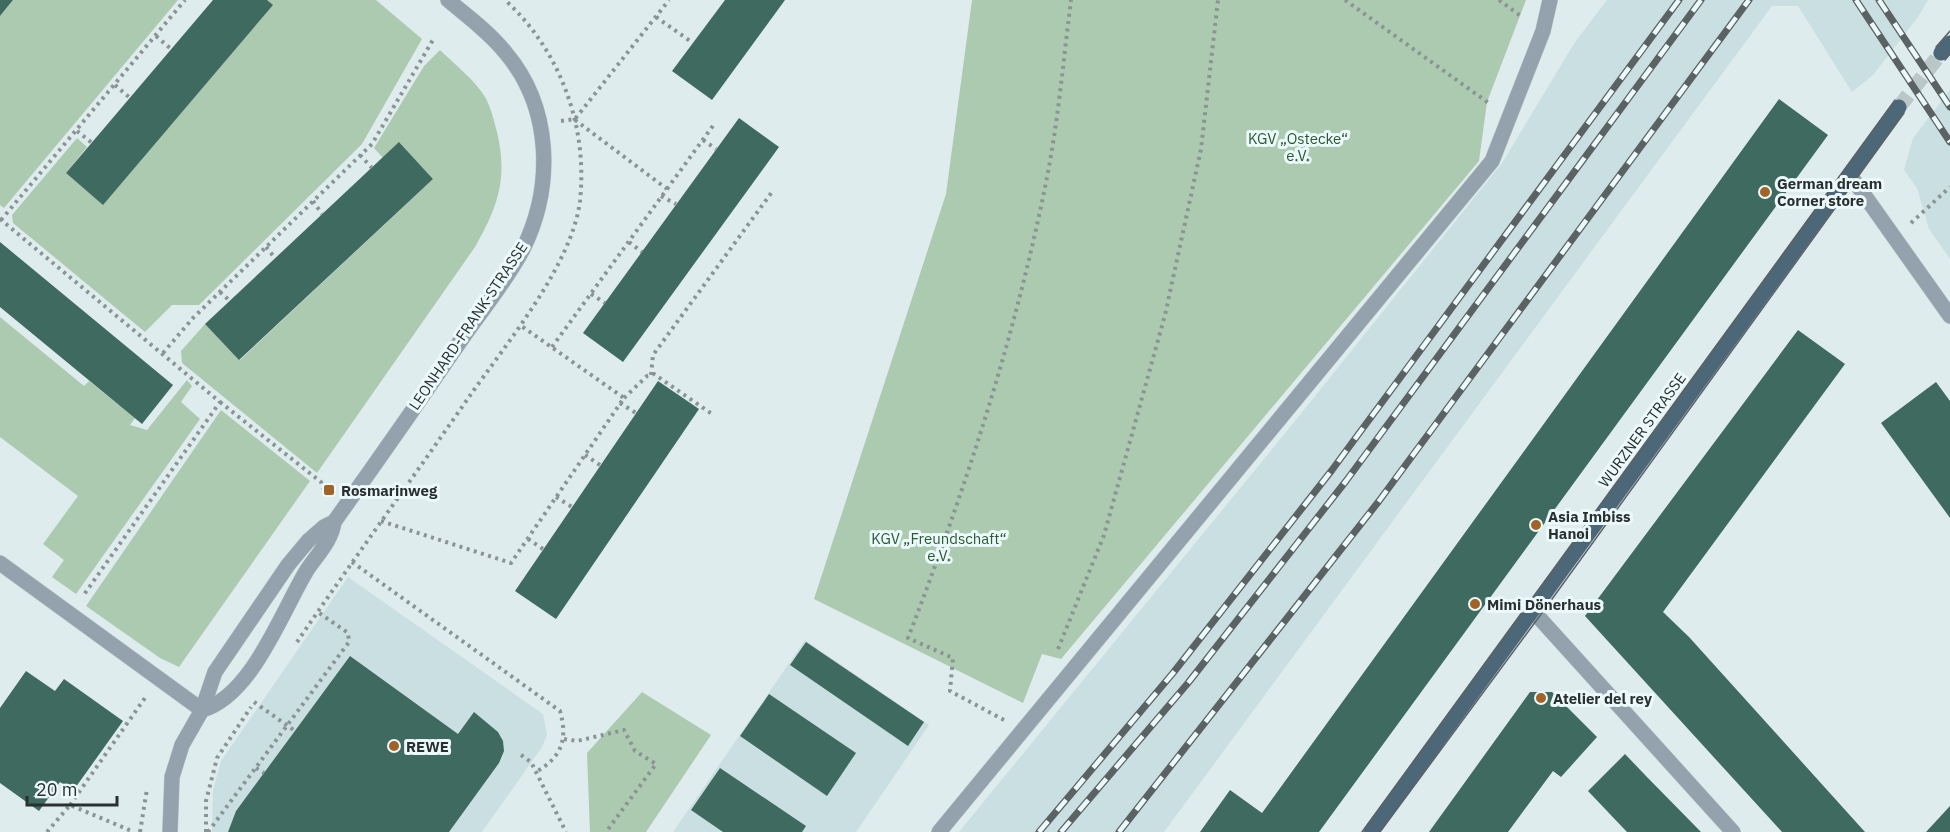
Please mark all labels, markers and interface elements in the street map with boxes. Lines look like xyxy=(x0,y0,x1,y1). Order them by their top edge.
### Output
park label: KGV „Ostecke“ e.V. xyxy=(1248,129,1348,165)
place label: German dream Corner store xyxy=(1777,174,1882,210)
marker: German dream Corner store xyxy=(1758,185,1772,199)
street label: LEONHARD-FRANK-STRASSE xyxy=(405,238,531,414)
street label: WURZNER STRASSE xyxy=(1594,369,1690,491)
place label: Rosmarinweg xyxy=(341,481,438,500)
marker: Rosmarinweg xyxy=(322,483,336,497)
place label: Asia Imbiss Hanoi xyxy=(1548,507,1631,543)
marker: Asia Imbiss Hanoi xyxy=(1529,518,1543,532)
park label: KGV „Freundschaft“ e.V. xyxy=(871,529,1007,565)
place label: Mimi Dönerhaus xyxy=(1487,595,1602,614)
marker: Mimi Dönerhaus xyxy=(1468,597,1482,611)
place label: Atelier del rey xyxy=(1553,689,1652,708)
marker: Atelier del rey xyxy=(1534,691,1548,705)
place label: REWE xyxy=(406,737,449,756)
marker: REWE xyxy=(387,739,401,753)
scale bar xyxy=(27,769,117,807)
text: 20 m xyxy=(36,778,78,801)

